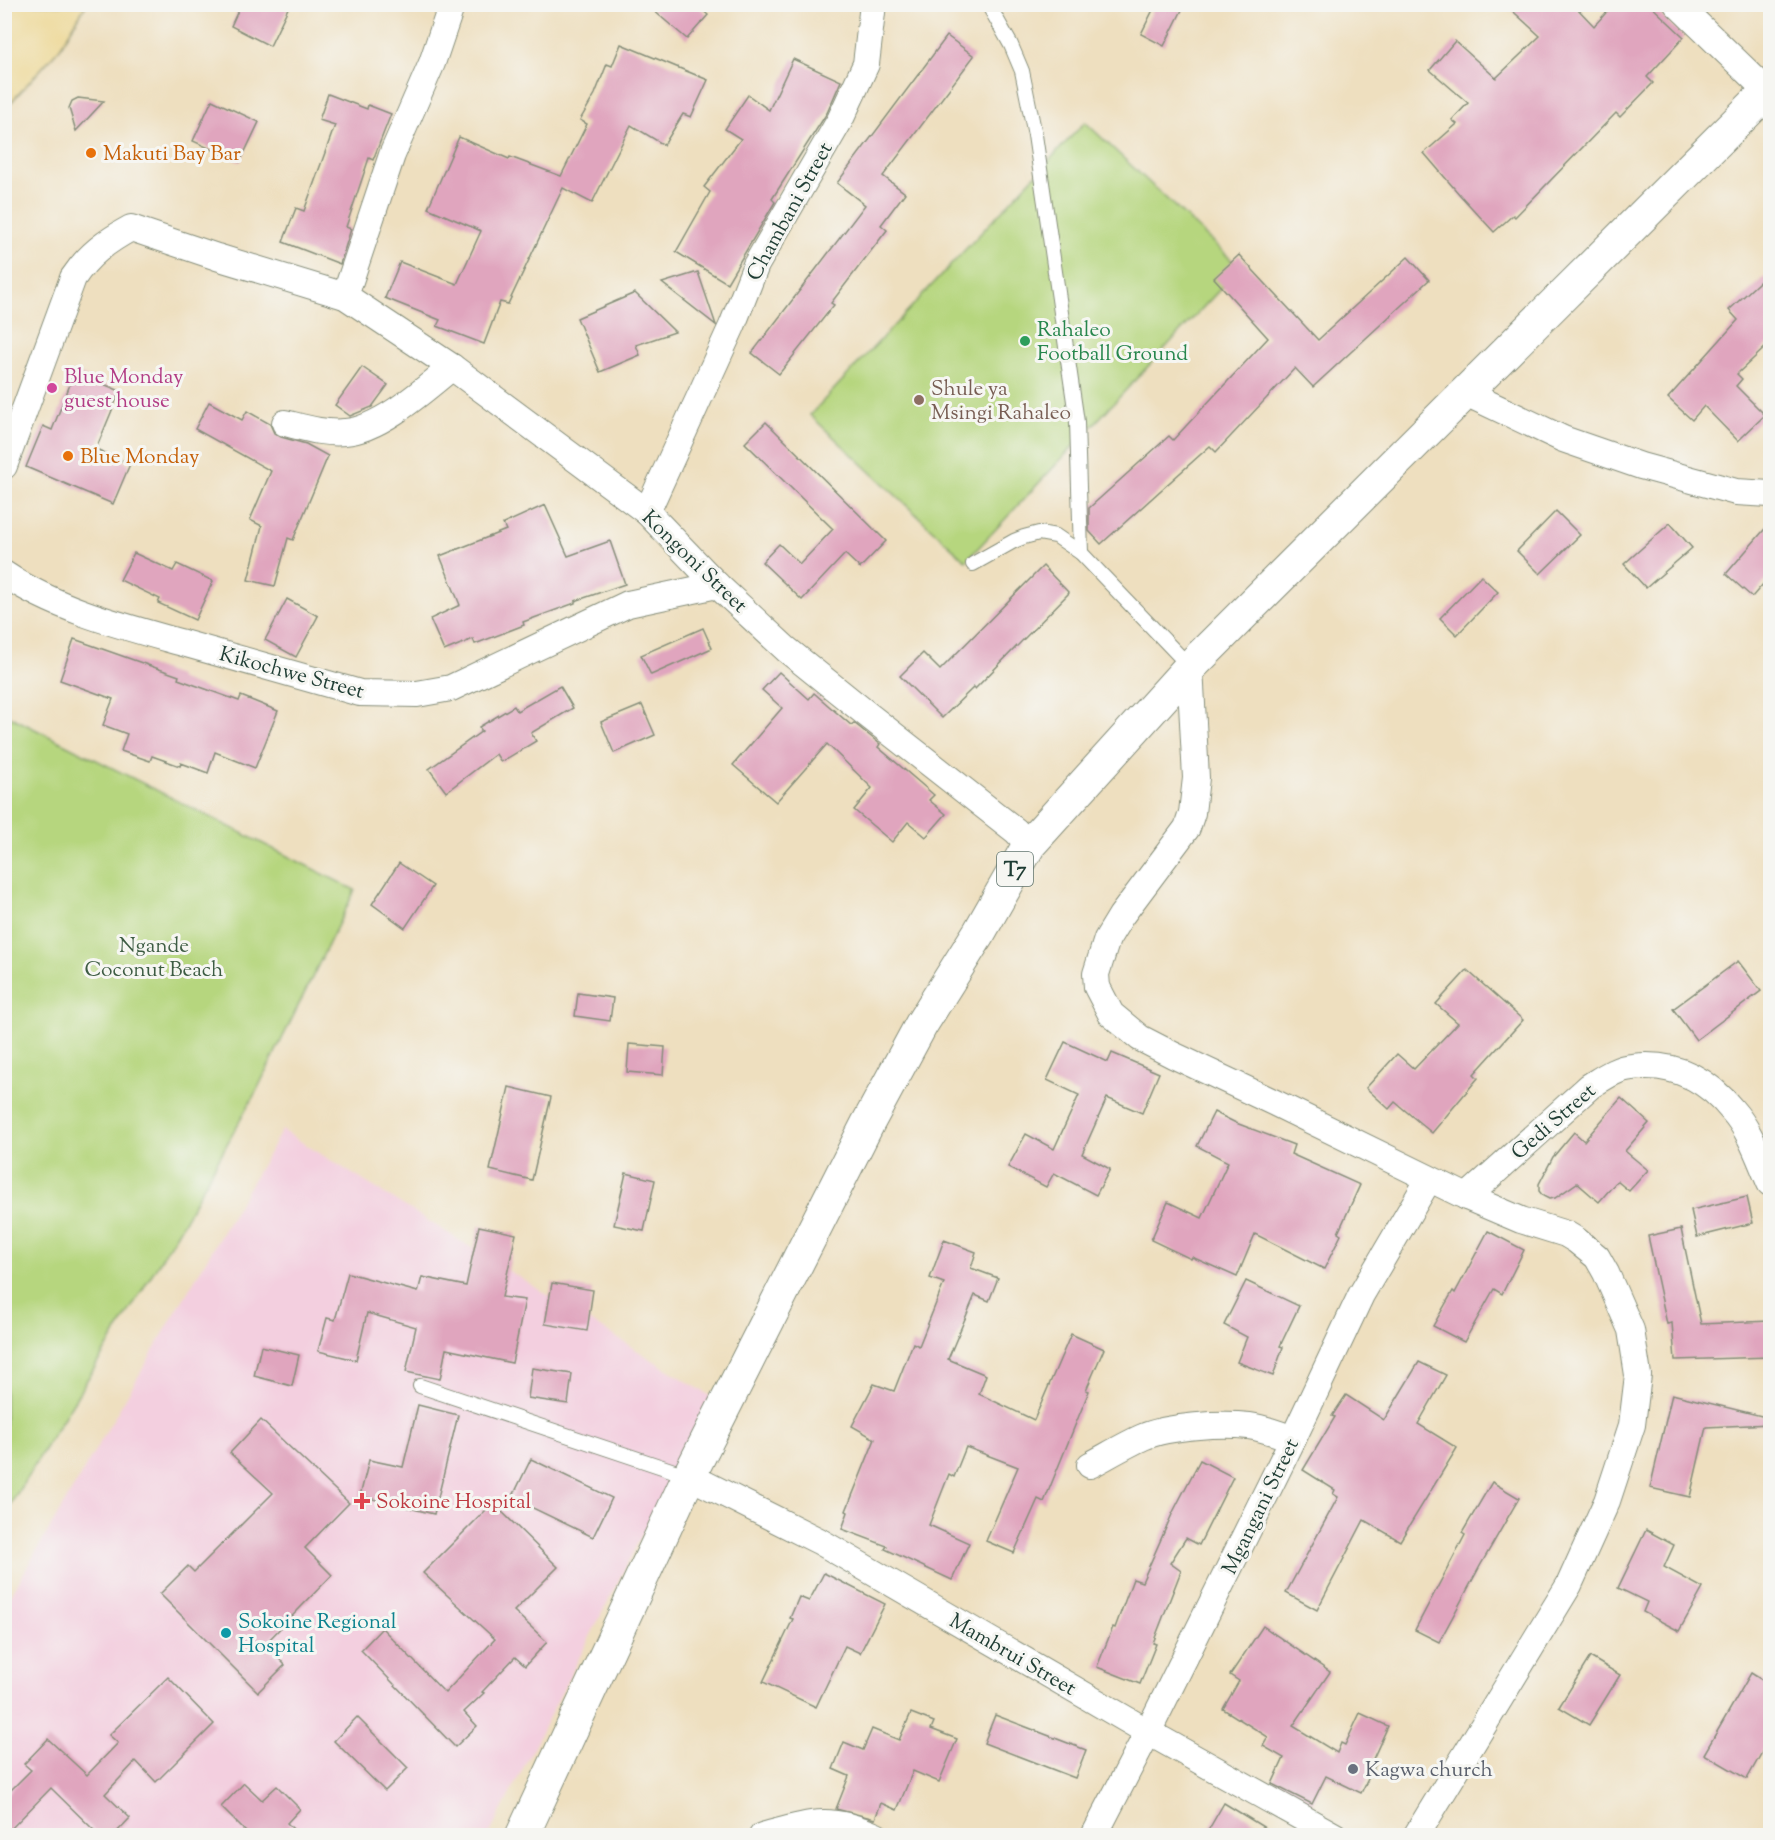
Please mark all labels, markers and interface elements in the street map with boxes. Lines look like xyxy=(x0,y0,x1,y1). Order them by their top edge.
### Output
street label: Chambani Street xyxy=(740,137,841,287)
place label: Makuti Bay Bar xyxy=(103,140,241,170)
marker: Makuti Bay Bar xyxy=(84,146,98,160)
place label: Rahaleo Football Ground xyxy=(1037,316,1188,370)
marker: Rahaleo Football Ground xyxy=(1018,334,1032,348)
place label: Blue Monday guest house xyxy=(64,363,184,417)
place label: Shule ya Msingi Rahaleo xyxy=(931,375,1071,429)
marker: Blue Monday guest house xyxy=(45,381,59,395)
marker: Shule ya Msingi Rahaleo xyxy=(912,393,926,407)
place label: Blue Monday xyxy=(80,443,200,473)
marker: Blue Monday xyxy=(61,449,75,463)
street label: Kongoni Street xyxy=(634,504,753,621)
street label: Kikochwe Street xyxy=(216,640,367,708)
road number: T7 xyxy=(997,852,1033,886)
park label: Ngande Coconut Beach xyxy=(85,932,223,986)
street label: Gedi Street xyxy=(1505,1077,1603,1168)
street label: Mgangani Street xyxy=(1216,1434,1308,1580)
place label: Sokoine Hospital xyxy=(376,1488,532,1518)
marker: Sokoine Hospital xyxy=(353,1492,371,1510)
street label: Mambrui Street xyxy=(943,1607,1081,1704)
place label: Sokoine Regional Hospital xyxy=(238,1608,397,1662)
marker: Sokoine Regional Hospital xyxy=(219,1626,233,1640)
place label: Kagwa church xyxy=(1365,1756,1493,1786)
marker: Kagwa church xyxy=(1346,1762,1360,1776)

